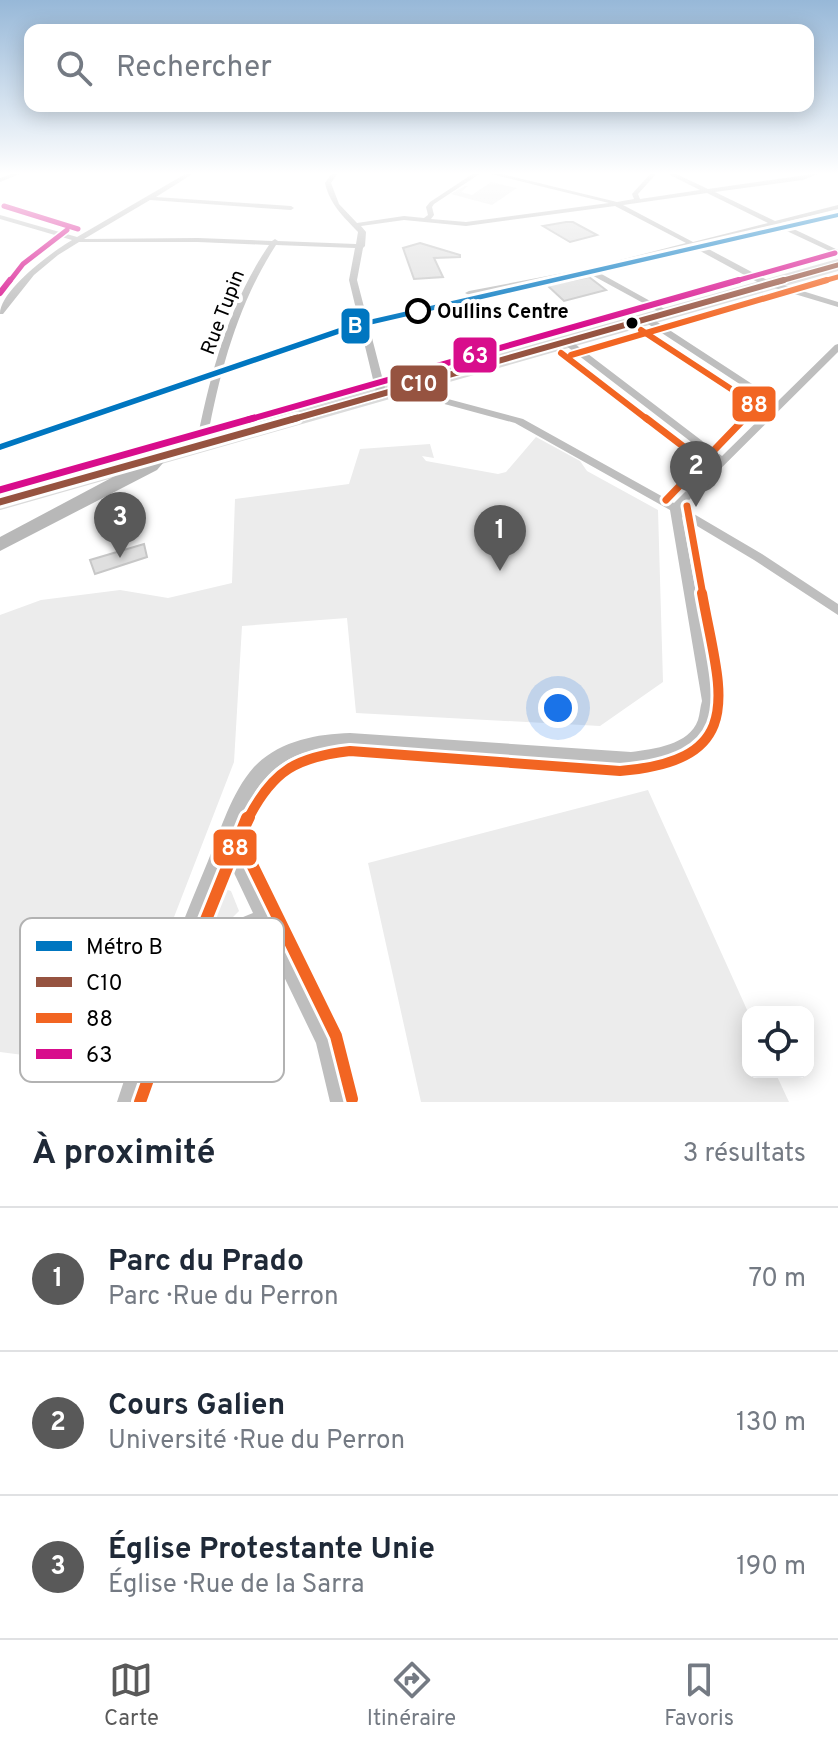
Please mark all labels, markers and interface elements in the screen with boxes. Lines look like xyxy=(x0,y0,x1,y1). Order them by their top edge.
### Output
search box xyxy=(24,24,814,112)
icon: search xyxy=(52,46,96,90)
text: Rechercher xyxy=(116,50,272,87)
street label: Rue Tupin xyxy=(196,267,252,359)
marker: Oullins Centre xyxy=(406,299,430,323)
place label: Oullins Centre xyxy=(437,300,569,326)
line badge: B xyxy=(340,307,371,345)
text: B xyxy=(347,314,363,341)
unlabelled marker xyxy=(624,315,640,331)
line badge: 63 xyxy=(452,336,498,374)
text: 63 xyxy=(462,344,488,371)
line badge: C10 xyxy=(389,364,449,403)
text: C10 xyxy=(400,372,438,399)
line badge: 88 xyxy=(731,385,777,423)
text: 88 xyxy=(740,393,768,420)
pin: 2 xyxy=(670,441,722,507)
pin: 3 xyxy=(94,492,146,558)
pin: 1 xyxy=(474,505,526,571)
your location xyxy=(538,688,578,728)
line badge: 88 xyxy=(212,828,258,867)
text: 88 xyxy=(221,836,249,863)
legend xyxy=(20,918,284,1082)
text: Métro B xyxy=(86,935,163,962)
text: C10 xyxy=(86,971,123,998)
map controls xyxy=(742,1006,814,1078)
button: locate xyxy=(742,1006,814,1078)
text: 88 xyxy=(86,1007,113,1034)
text: 63 xyxy=(86,1043,112,1070)
text: À proximité xyxy=(32,1133,215,1176)
text: 3 résultats xyxy=(683,1138,806,1171)
text: Parc du Prado xyxy=(108,1244,304,1281)
text: 1 xyxy=(53,1263,63,1296)
text: 70 m xyxy=(748,1263,806,1296)
text: Parc · Rue du Perron xyxy=(108,1281,339,1314)
text: Cours Galien xyxy=(108,1388,285,1425)
text: 2 xyxy=(50,1407,66,1440)
text: 130 m xyxy=(736,1407,806,1440)
text: Université · Rue du Perron xyxy=(108,1425,405,1458)
text: Église Protestante Unie xyxy=(108,1532,435,1569)
text: 3 xyxy=(50,1551,66,1584)
text: 190 m xyxy=(736,1551,806,1584)
text: Église · Rue de la Sarra xyxy=(108,1569,365,1602)
tab: Carte xyxy=(104,1658,159,1733)
tab: Itinéraire xyxy=(367,1658,456,1733)
tab: Favoris xyxy=(664,1658,734,1733)

